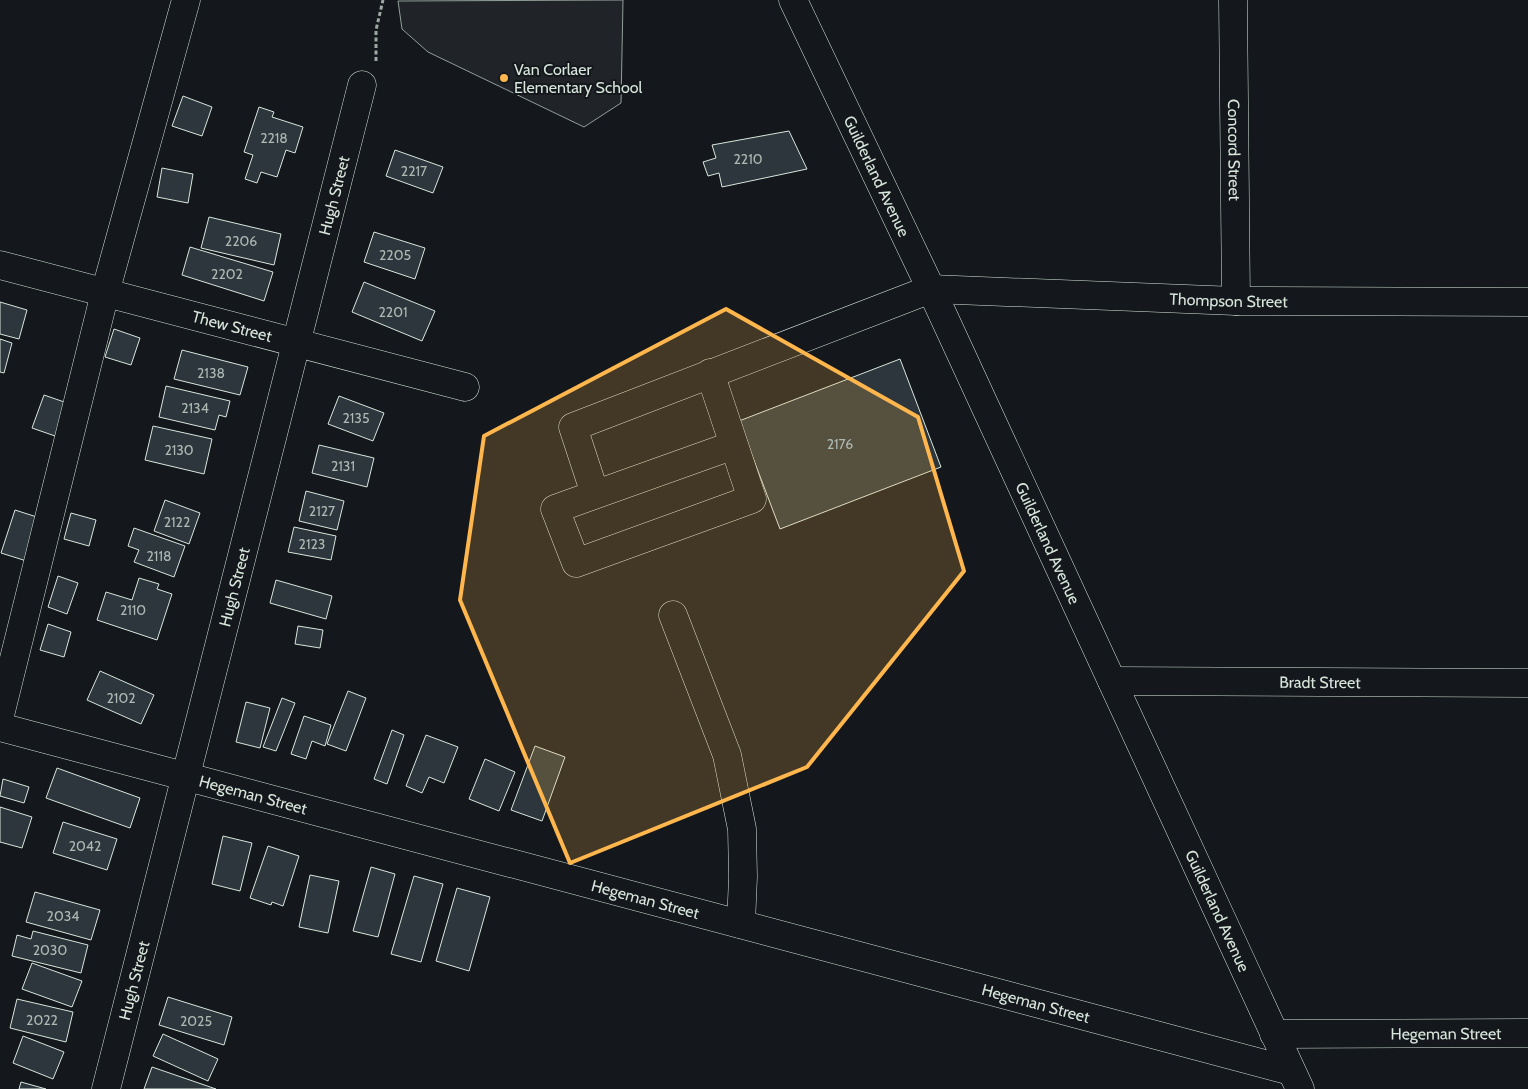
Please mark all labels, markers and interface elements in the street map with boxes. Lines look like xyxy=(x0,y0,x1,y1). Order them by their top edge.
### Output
place label: Van Corlaer Elementary School xyxy=(514,60,642,97)
marker: Van Corlaer Elementary School xyxy=(498,72,510,84)
street label: Concord Street xyxy=(1224,99,1244,202)
street label: Guilderland Avenue xyxy=(840,113,914,240)
house number: 2218 xyxy=(260,129,288,147)
house number: 2210 xyxy=(733,150,763,168)
street label: Hugh Street xyxy=(315,154,354,237)
house number: 2217 xyxy=(401,162,427,180)
house number: 2206 xyxy=(225,232,257,250)
house number: 2205 xyxy=(379,246,411,264)
house number: 2202 xyxy=(211,265,243,283)
street label: Thompson Street xyxy=(1169,289,1288,311)
house number: 2201 xyxy=(378,303,408,321)
street label: Thew Street xyxy=(190,307,275,346)
house number: 2138 xyxy=(197,364,225,382)
house number: 2134 xyxy=(181,399,209,417)
house number: 2135 xyxy=(342,409,370,427)
house number: 2176 xyxy=(827,435,853,453)
house number: 2130 xyxy=(164,441,194,459)
house number: 2131 xyxy=(331,457,355,475)
street label: Guilderland Avenue xyxy=(1011,479,1084,607)
house number: 2127 xyxy=(309,502,335,520)
house number: 2122 xyxy=(164,513,190,531)
house number: 2123 xyxy=(299,535,325,553)
street label: Hugh Street xyxy=(215,545,254,629)
house number: 2118 xyxy=(147,547,171,565)
house number: 2110 xyxy=(120,601,146,619)
street label: Bradt Street xyxy=(1279,673,1361,692)
house number: 2102 xyxy=(106,689,136,707)
street label: Hegeman Street xyxy=(197,771,310,819)
house number: 2042 xyxy=(69,837,101,855)
street label: Guilderland Avenue xyxy=(1181,847,1254,975)
street label: Hegeman Street xyxy=(589,876,702,923)
house number: 2034 xyxy=(47,907,79,925)
street label: Hugh Street xyxy=(115,938,154,1022)
house number: 2030 xyxy=(33,941,67,959)
street label: Hegeman Street xyxy=(980,980,1092,1027)
house number: 2022 xyxy=(26,1011,58,1029)
house number: 2025 xyxy=(180,1012,212,1030)
street label: Hegeman Street xyxy=(1390,1024,1502,1044)

